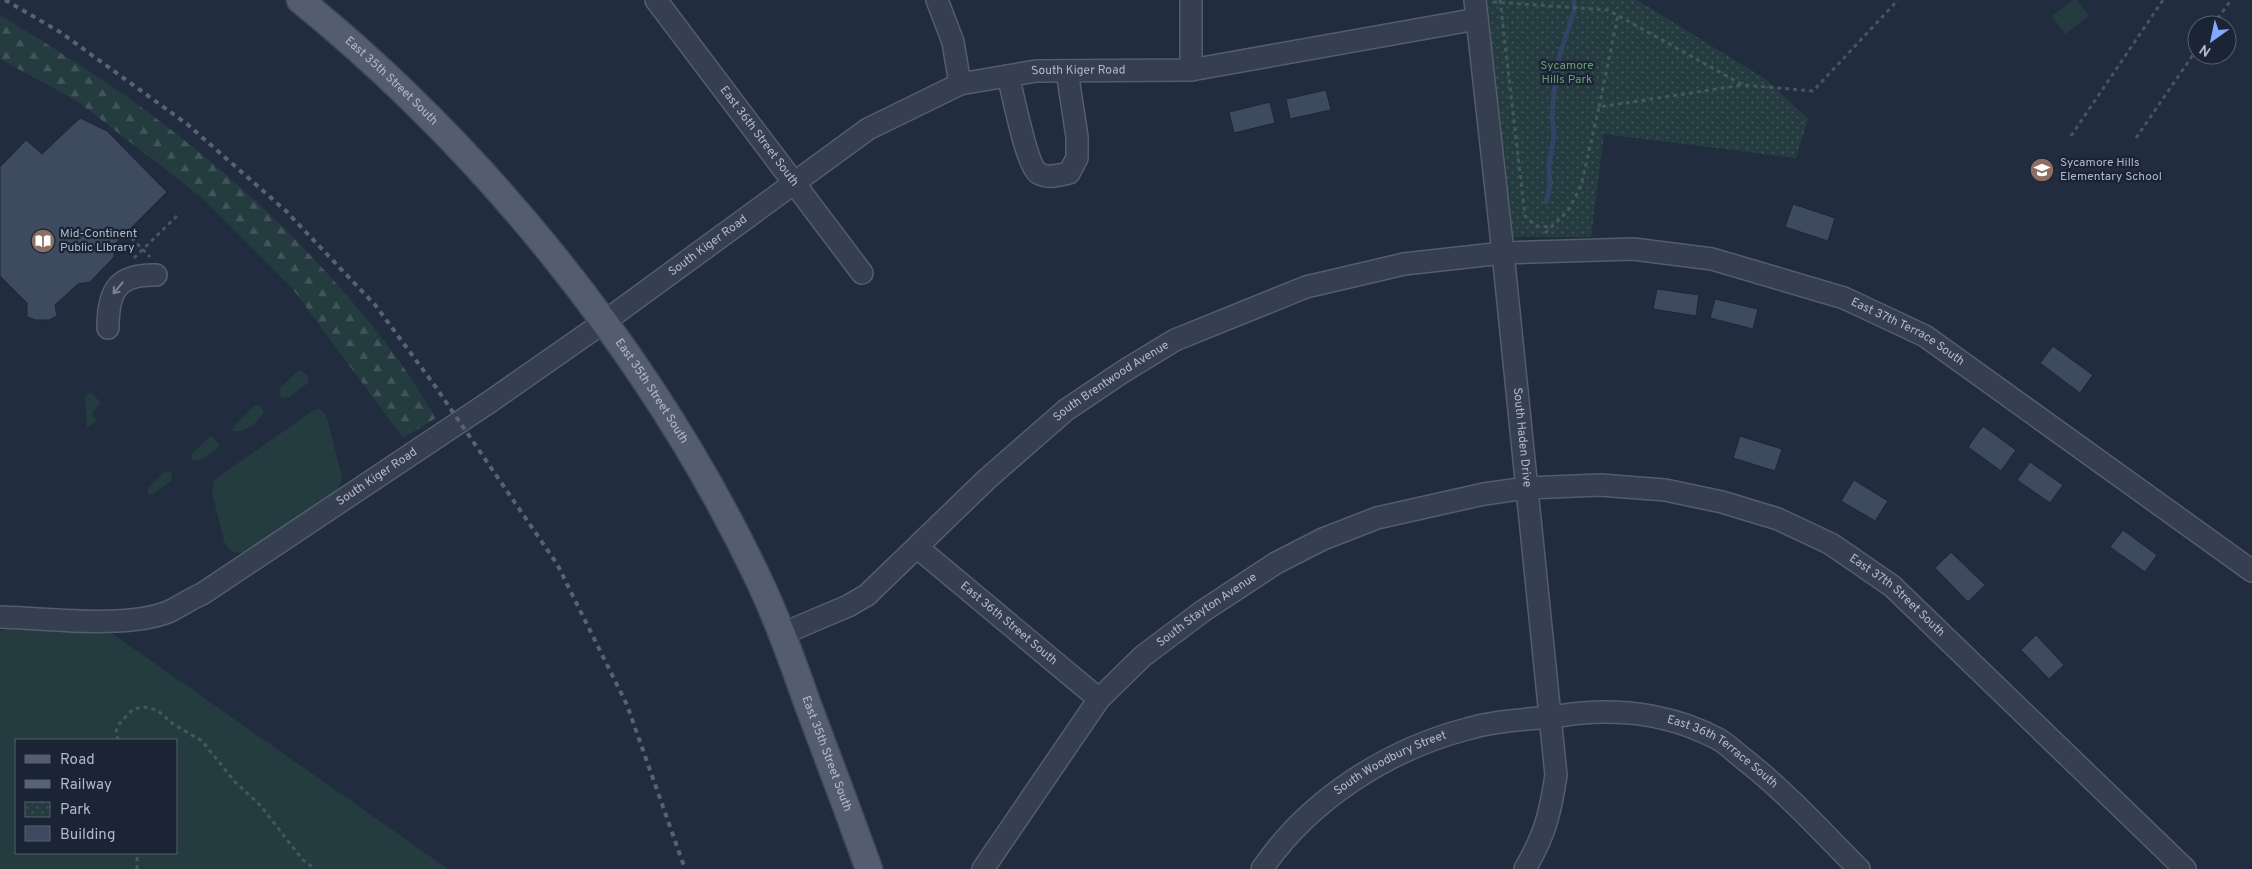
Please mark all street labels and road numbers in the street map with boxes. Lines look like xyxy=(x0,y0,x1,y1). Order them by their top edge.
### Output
street label: East 35th Street South xyxy=(341,33,441,129)
street label: South Kiger Road xyxy=(1030,62,1125,80)
street label: East 36th Street South xyxy=(716,83,802,190)
street label: South Kiger Road xyxy=(666,212,751,280)
street label: East 37th Terrace South xyxy=(1848,294,1967,370)
street label: East 35th Street South xyxy=(611,336,692,447)
street label: South Brentwood Avenue xyxy=(1050,337,1172,425)
street label: South Haden Drive xyxy=(1509,387,1535,488)
street label: South Kiger Road xyxy=(333,444,420,510)
street label: East 37th Street South xyxy=(1846,551,1948,641)
street label: South Stayton Avenue xyxy=(1154,570,1260,651)
street label: East 36th Street South xyxy=(957,578,1061,669)
street label: East 35th Street South xyxy=(797,694,855,814)
street label: East 36th Terrace South xyxy=(1665,712,1781,792)
street label: South Woodbury Street xyxy=(1331,728,1449,799)

